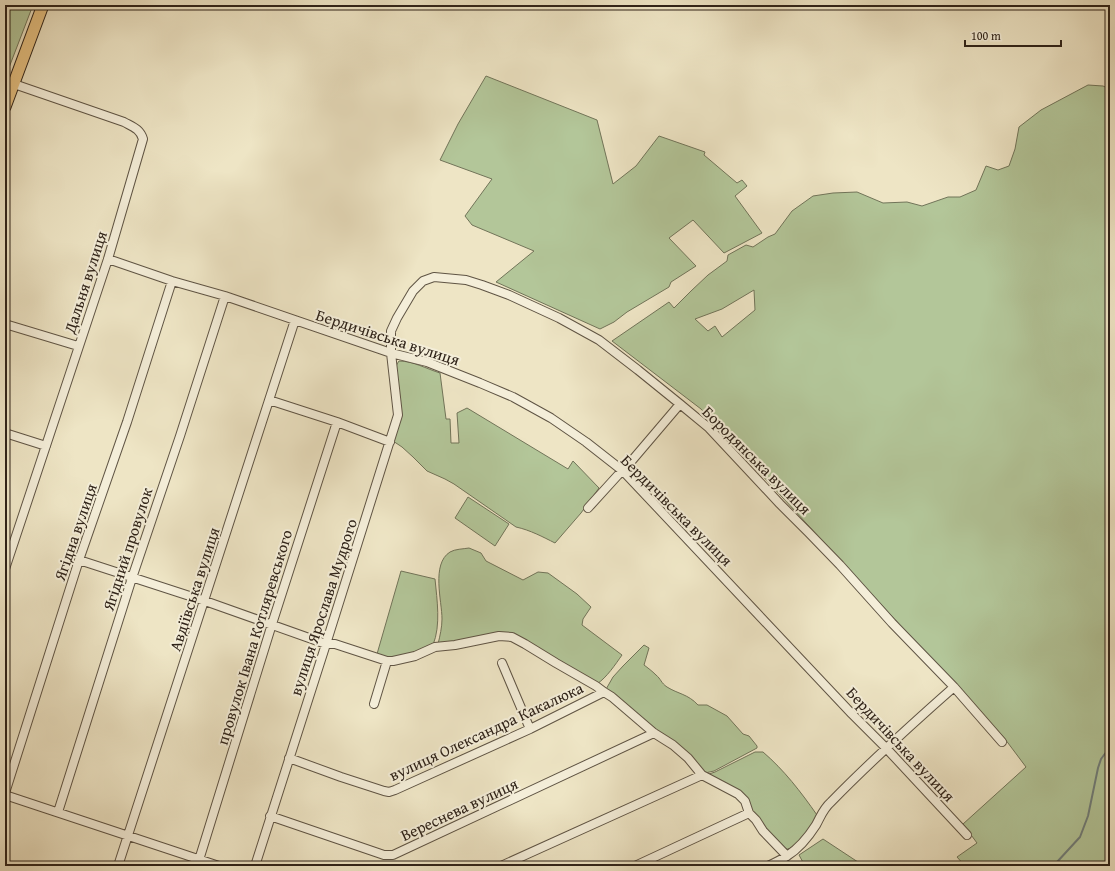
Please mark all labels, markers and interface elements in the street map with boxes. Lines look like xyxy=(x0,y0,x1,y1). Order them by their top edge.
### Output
scale bar xyxy=(965,22,1061,48)
text: 100 m xyxy=(971,27,1001,44)
street label: Дальня вулиця xyxy=(57,228,113,337)
street label: Бердичівська вулиця xyxy=(313,302,463,372)
street label: Бородянська вулиця xyxy=(697,400,817,520)
street label: Бердичівська вулиця xyxy=(616,449,738,571)
street label: Ягідна вулиця xyxy=(47,480,103,585)
street label: Ягідний провулок xyxy=(95,484,158,615)
street label: вулиця Ярослава Мудрого xyxy=(283,515,363,699)
street label: Авдіївська вулиця xyxy=(163,524,225,654)
street label: провулок Івана Котляревського xyxy=(210,526,298,748)
street label: вулиця Олександра Какалюка xyxy=(385,675,587,787)
street label: Бердичівська вулиця xyxy=(841,681,961,807)
street label: Вереснева вулиця xyxy=(396,771,522,847)

